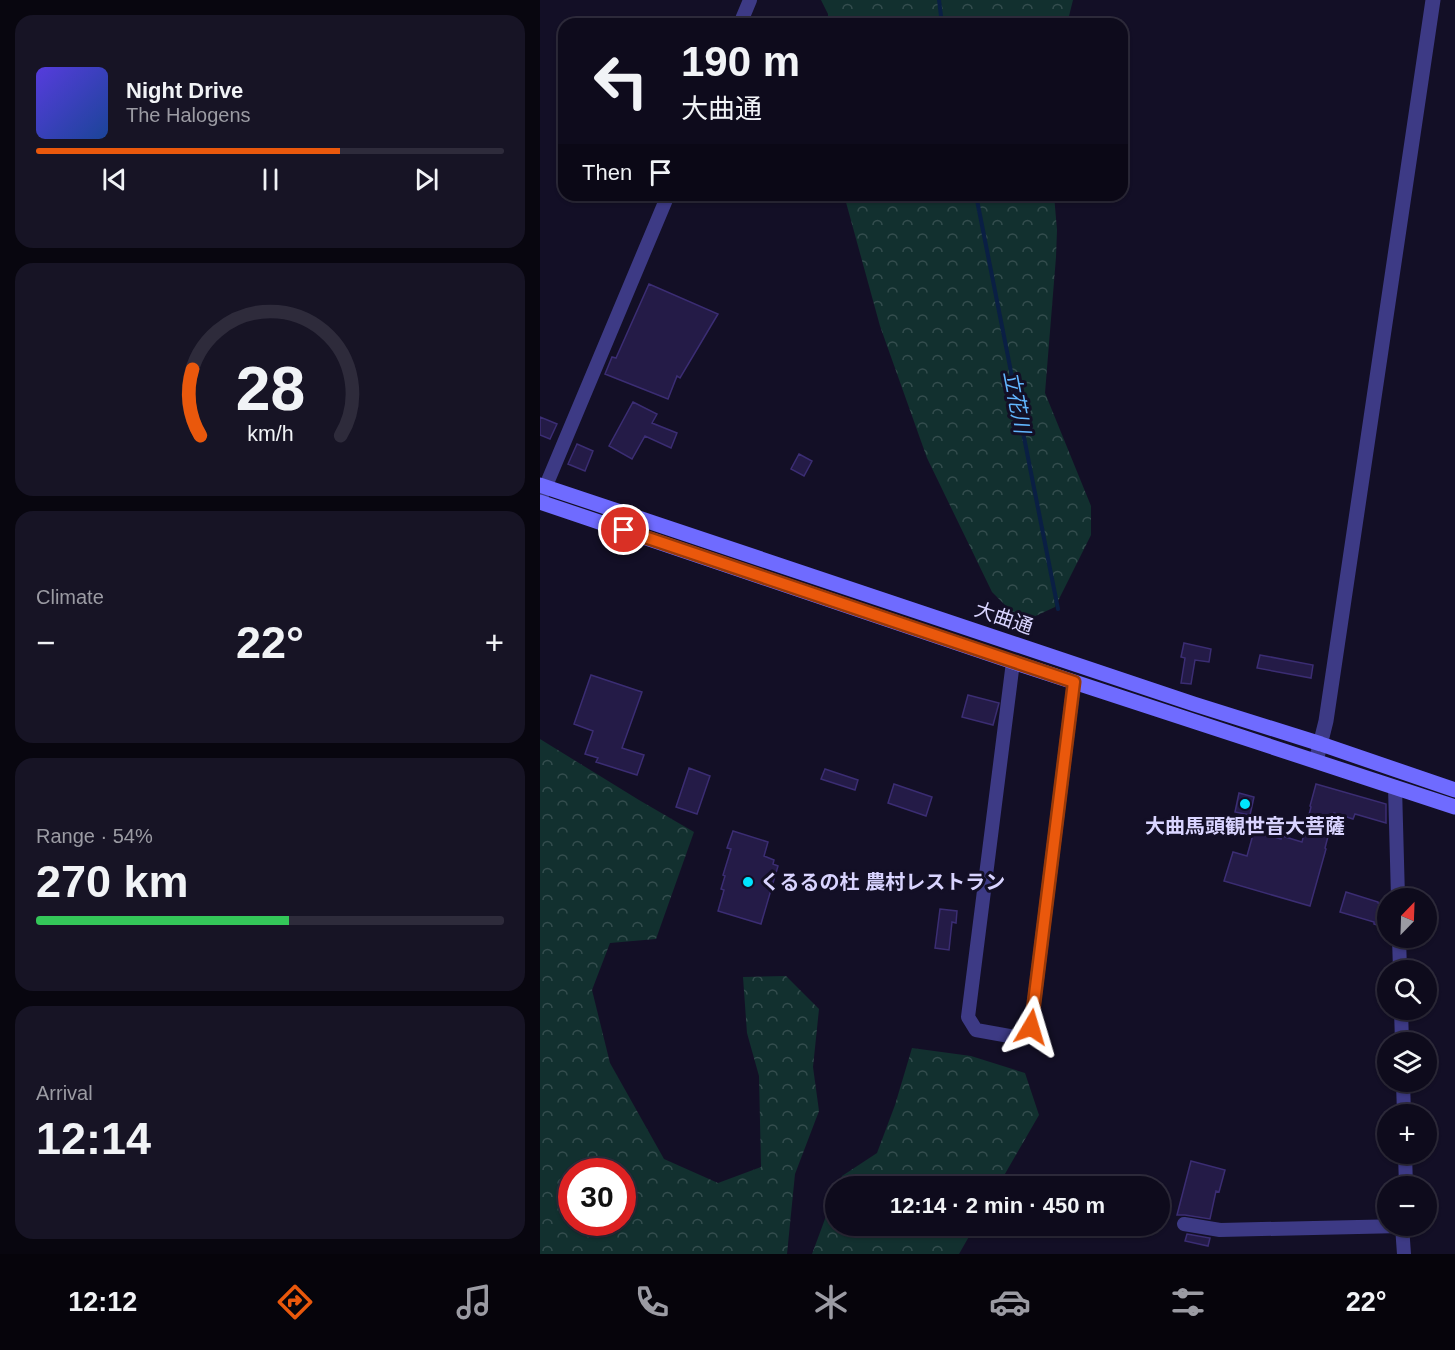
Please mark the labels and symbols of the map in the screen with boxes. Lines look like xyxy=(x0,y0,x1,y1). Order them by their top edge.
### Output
water label: 立花川 xyxy=(1000,369,1035,437)
pin xyxy=(598,504,649,555)
street label: 大曲通 xyxy=(972,598,1036,638)
marker: 大曲馬頭観世音大菩薩 xyxy=(1238,797,1252,811)
place label: 大曲馬頭観世音大菩薩 xyxy=(1145,815,1345,837)
place label: くるるの杜 農村レストラン xyxy=(760,871,1005,893)
marker: くるるの杜 農村レストラン xyxy=(741,875,755,889)
north arrow xyxy=(1377,888,1437,948)
position arrow xyxy=(999,995,1063,1059)
speed limit sign: 30 xyxy=(558,1158,636,1236)

